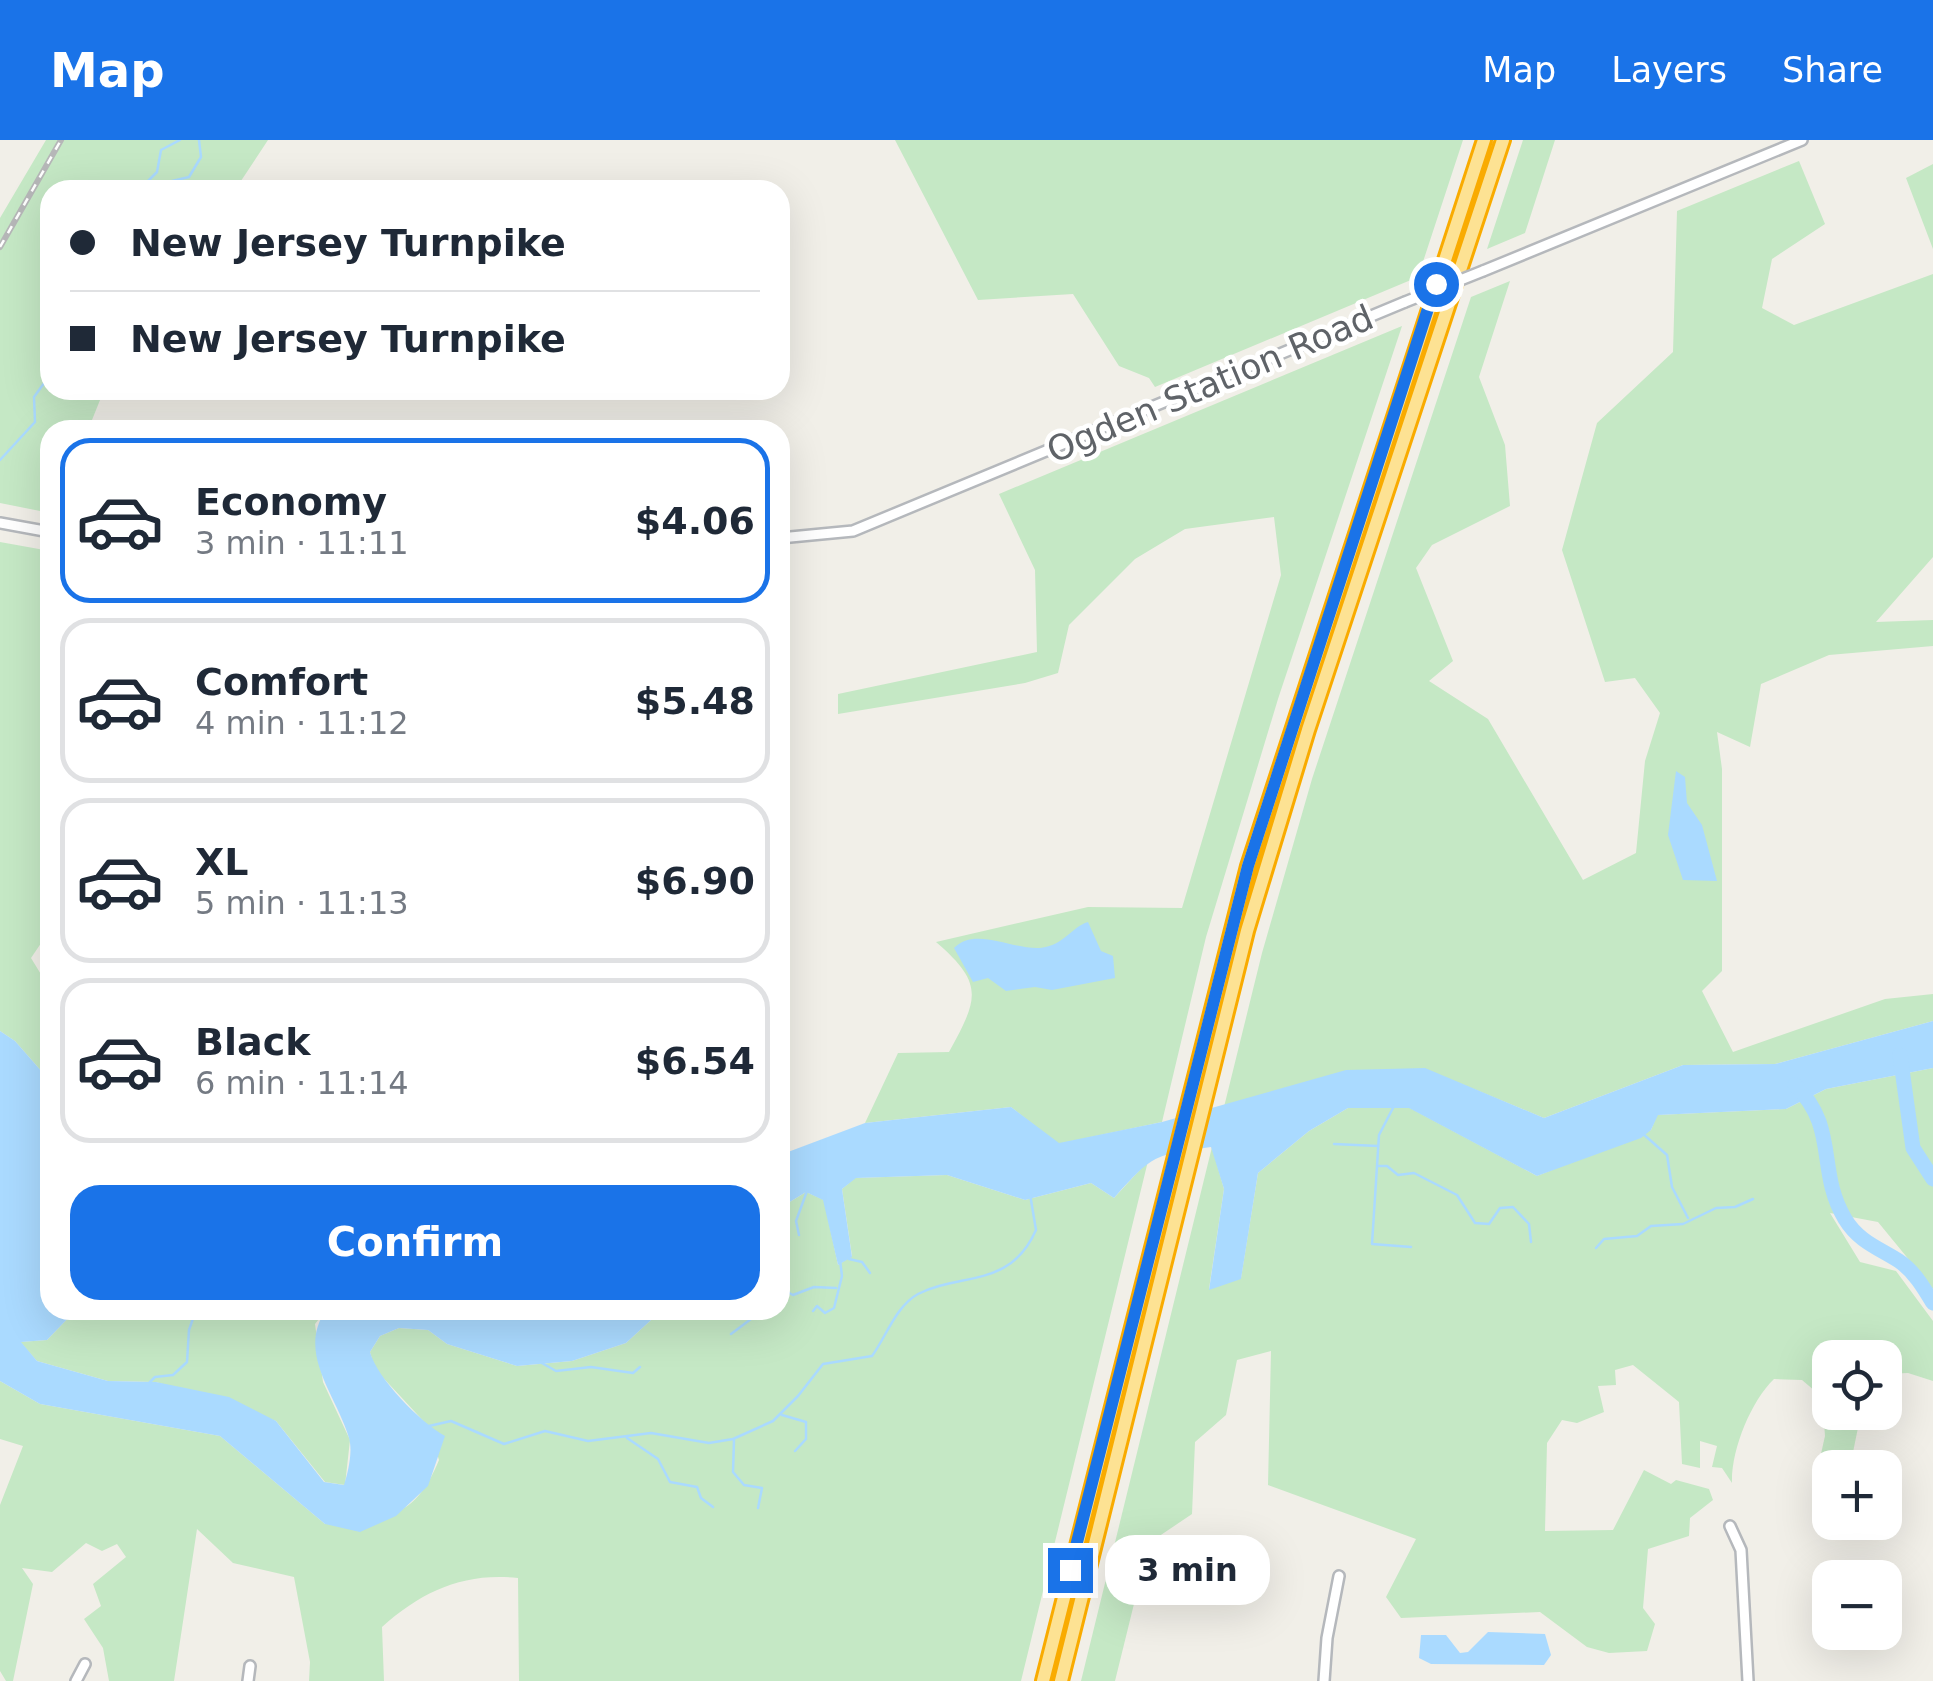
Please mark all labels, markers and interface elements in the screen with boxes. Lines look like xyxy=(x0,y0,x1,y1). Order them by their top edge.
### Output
text: Map xyxy=(50,42,165,98)
text: Map xyxy=(1482,50,1556,90)
text: Layers xyxy=(1611,50,1727,90)
text: Share xyxy=(1782,50,1883,90)
text: New Jersey Turnpike xyxy=(130,221,566,265)
route start xyxy=(1414,262,1459,307)
street label: Ogden Station Road xyxy=(1041,297,1379,471)
text: New Jersey Turnpike xyxy=(130,317,566,361)
icon: car xyxy=(75,476,165,566)
text: Economy xyxy=(195,480,387,524)
text: $4.06 xyxy=(635,499,755,543)
text: 3 min · 11:11 xyxy=(195,524,409,562)
icon: car xyxy=(75,656,165,746)
text: Comfort xyxy=(195,660,368,704)
text: $5.48 xyxy=(635,679,755,723)
text: 4 min · 11:12 xyxy=(195,704,409,742)
icon: car xyxy=(75,836,165,926)
text: XL xyxy=(195,840,249,884)
text: $6.90 xyxy=(635,859,755,903)
text: 5 min · 11:13 xyxy=(195,884,409,922)
icon: car xyxy=(75,1016,165,1106)
text: Black xyxy=(195,1020,310,1064)
text: $6.54 xyxy=(635,1039,755,1083)
text: 6 min · 11:14 xyxy=(195,1064,409,1102)
button: Confirm xyxy=(70,1185,760,1300)
map controls xyxy=(1812,1340,1902,1650)
button: locate xyxy=(1812,1340,1902,1430)
button: + xyxy=(1812,1450,1902,1540)
callout: 3 min xyxy=(1105,1535,1270,1605)
route end xyxy=(1048,1548,1093,1593)
text: 3 min xyxy=(1137,1551,1238,1589)
button: − xyxy=(1812,1560,1902,1650)

